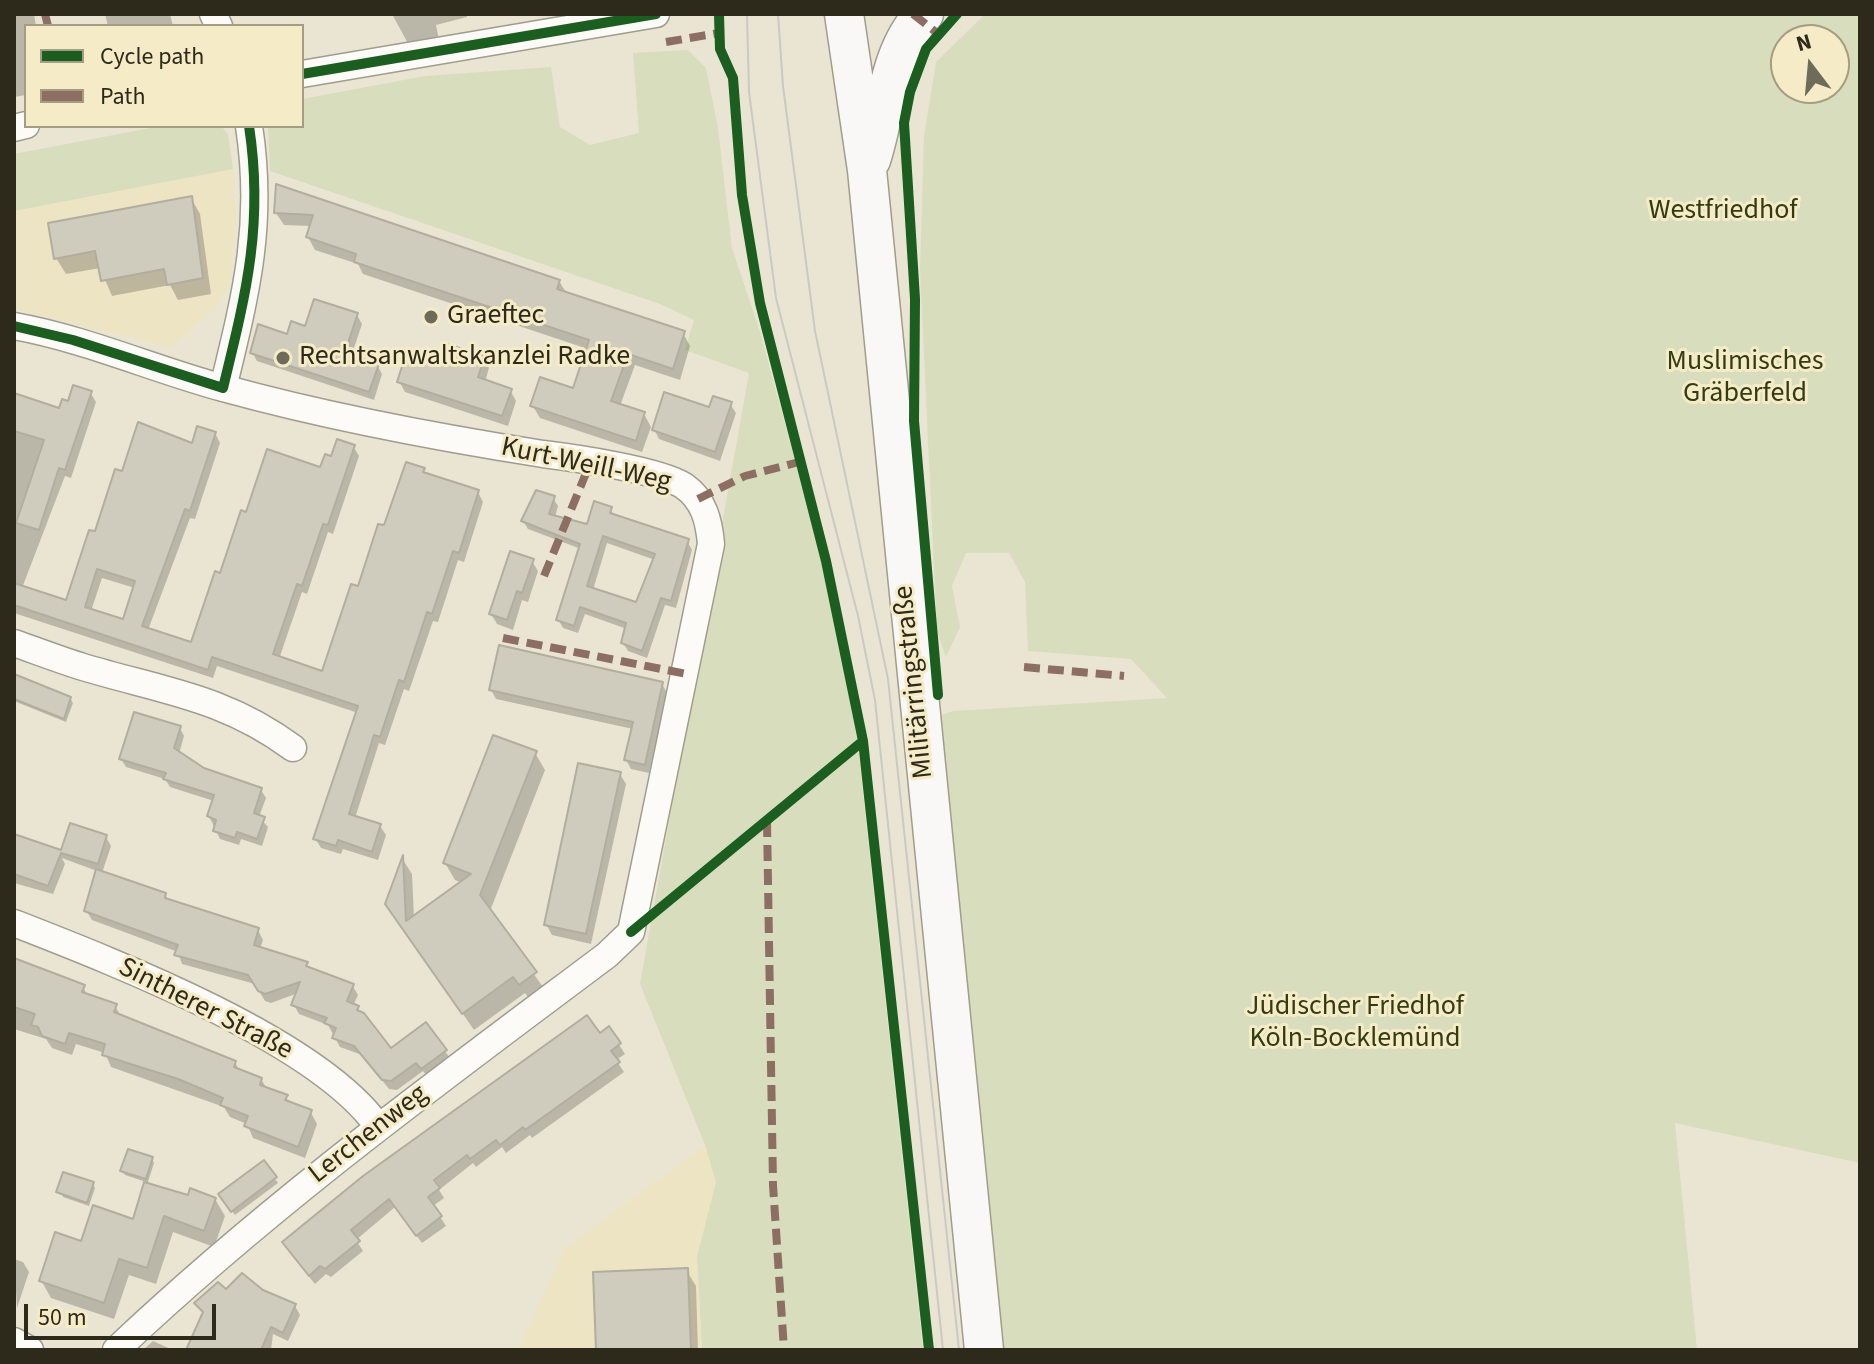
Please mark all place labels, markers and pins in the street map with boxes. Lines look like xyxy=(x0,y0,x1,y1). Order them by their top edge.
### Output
place label: Graeftec xyxy=(447,300,544,334)
marker: Graeftec xyxy=(422,308,440,326)
place label: Rechtsanwaltskanzlei Radke xyxy=(299,341,630,375)
marker: Rechtsanwaltskanzlei Radke xyxy=(274,349,292,367)

